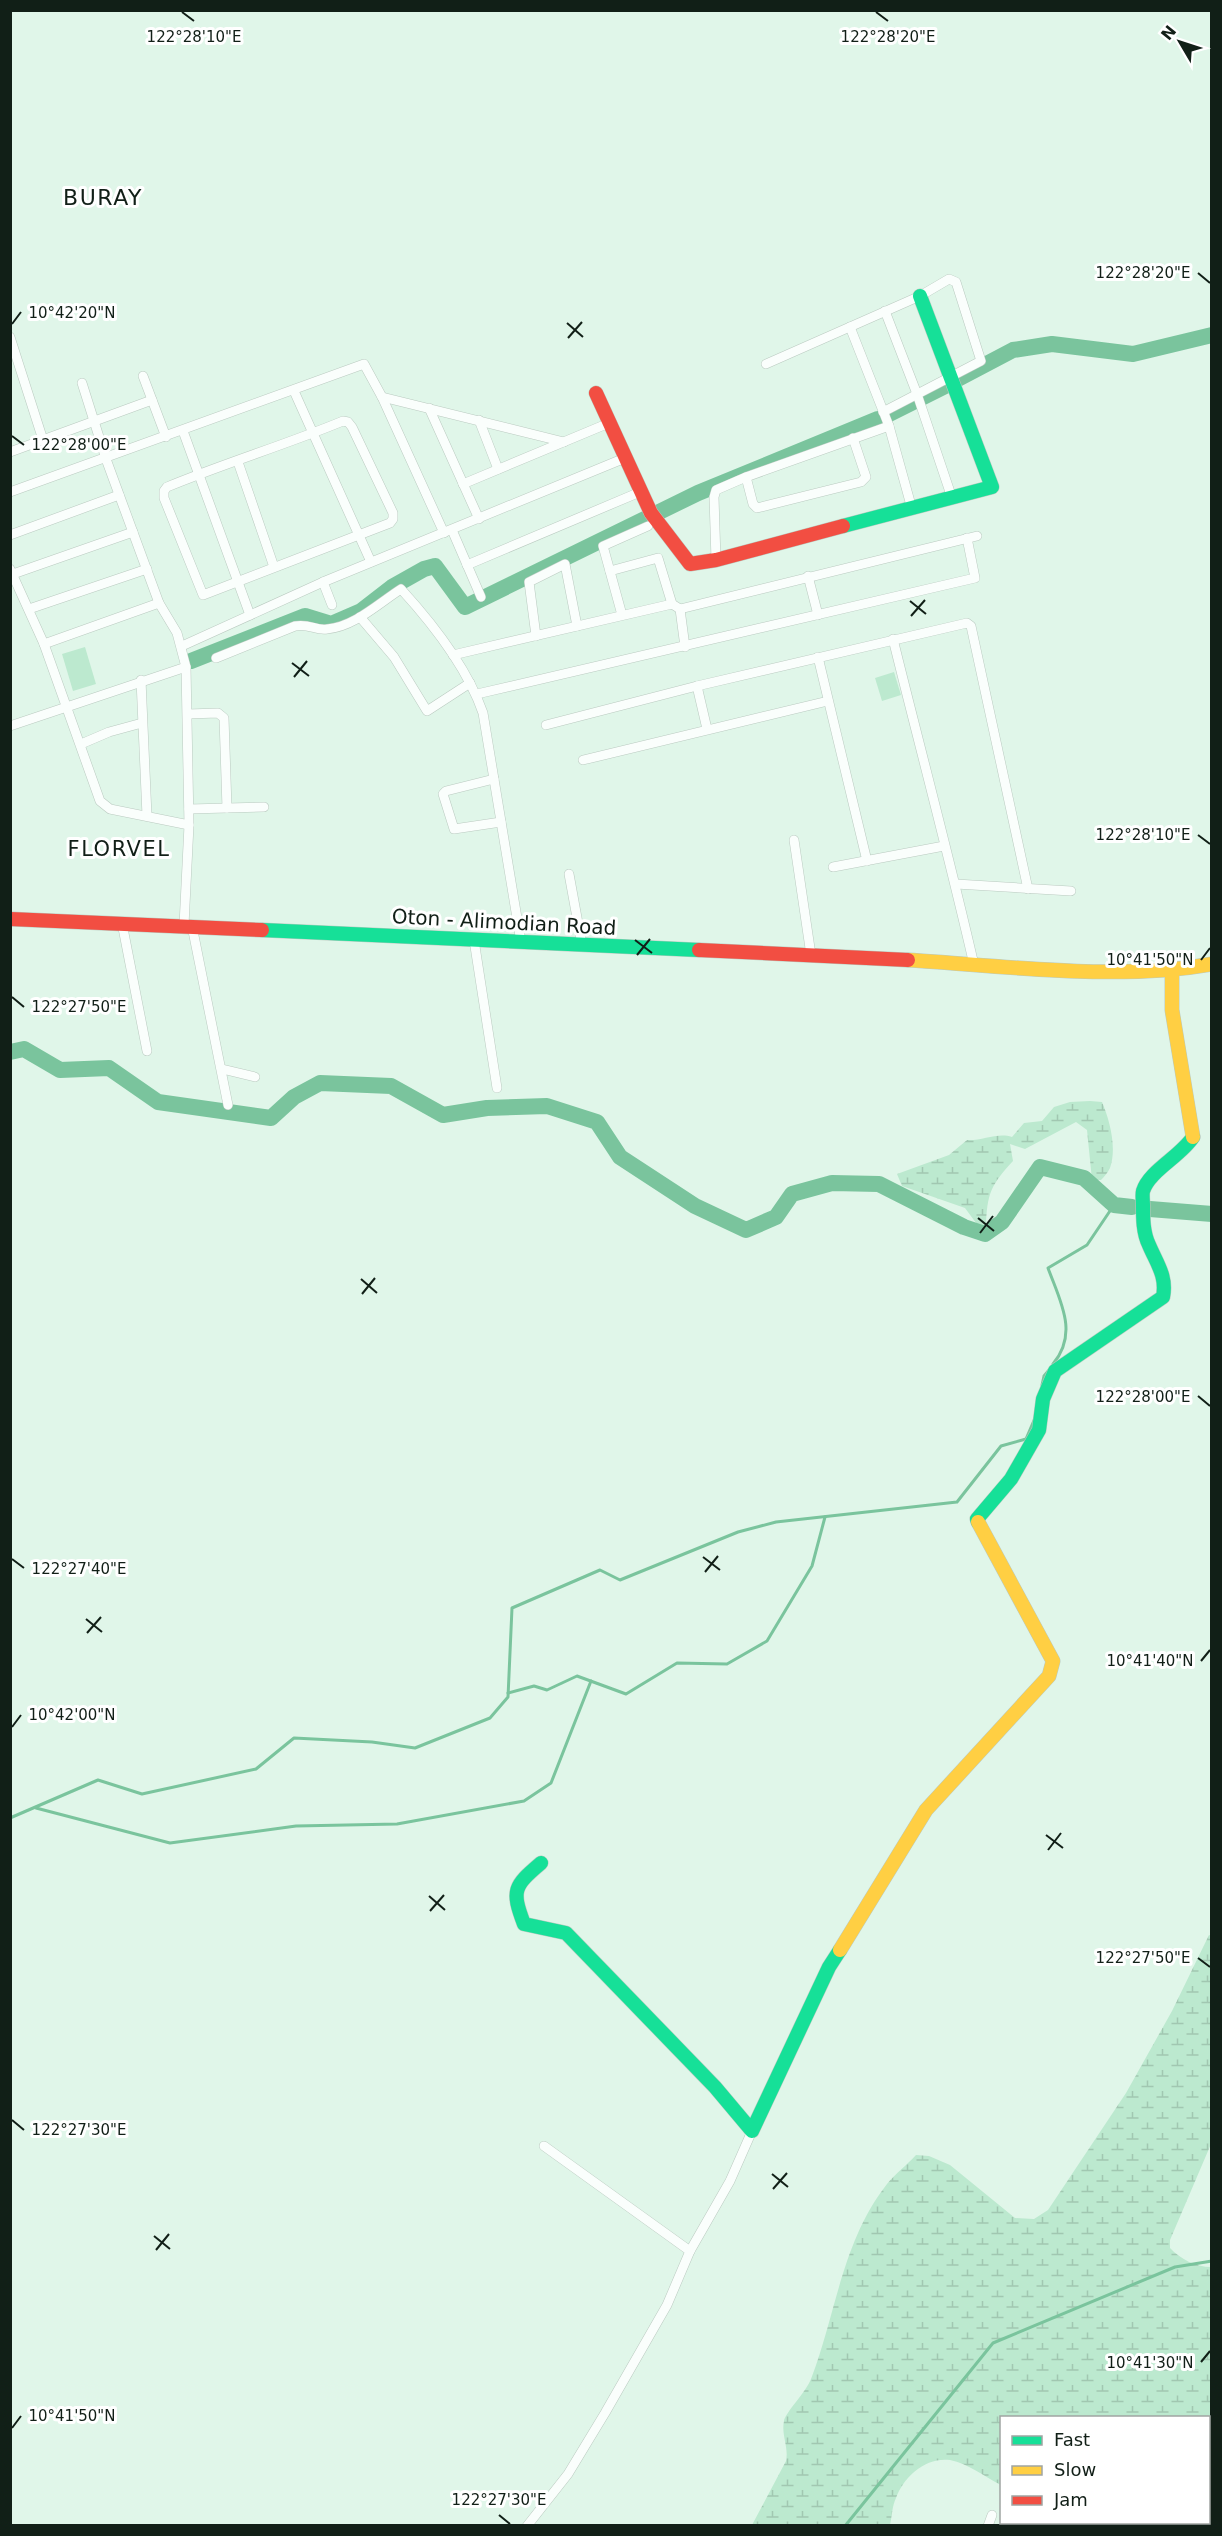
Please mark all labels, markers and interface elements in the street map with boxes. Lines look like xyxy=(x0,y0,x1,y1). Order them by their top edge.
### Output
north arrow xyxy=(1150,12,1210,72)
text: N xyxy=(1157,22,1180,44)
text: 122°28'10"E xyxy=(147,28,241,46)
text: 122°28'20"E xyxy=(841,28,935,46)
district label: BURAY xyxy=(63,185,143,210)
text: 122°28'20"E xyxy=(1096,264,1190,282)
text: 10°42'20"N xyxy=(28,304,116,322)
text: 122°28'00"E xyxy=(32,436,126,454)
text: 122°28'10"E xyxy=(1096,826,1190,844)
district label: FLORVEL xyxy=(68,837,170,861)
street label: Oton - Alimodian Road xyxy=(391,904,617,940)
text: 10°41'50"N xyxy=(1106,951,1194,969)
text: 122°27'50"E xyxy=(32,998,126,1016)
text: 122°28'00"E xyxy=(1096,1388,1190,1406)
text: 122°27'40"E xyxy=(32,1560,126,1578)
text: 10°41'40"N xyxy=(1106,1652,1194,1670)
text: 10°42'00"N xyxy=(28,1706,116,1724)
text: 122°27'50"E xyxy=(1096,1949,1190,1967)
text: 122°27'30"E xyxy=(32,2121,126,2139)
text: 10°41'30"N xyxy=(1106,2354,1194,2372)
text: 10°41'50"N xyxy=(28,2407,116,2425)
legend xyxy=(1000,2416,1210,2524)
text: Fast xyxy=(1054,2429,1090,2450)
text: Slow xyxy=(1054,2459,1096,2480)
text: Jam xyxy=(1053,2489,1088,2510)
text: 122°27'30"E xyxy=(452,2491,546,2509)

